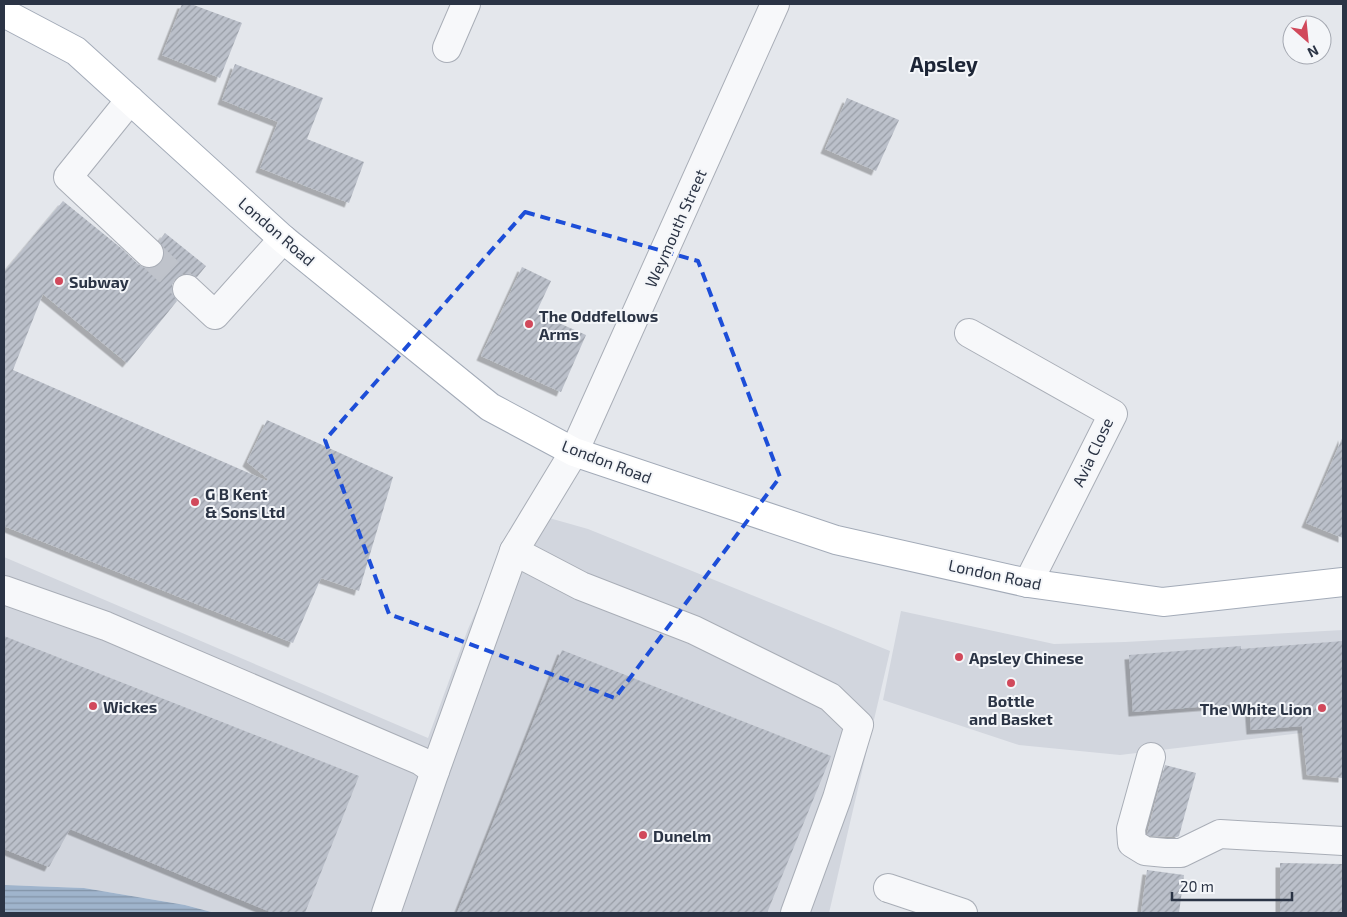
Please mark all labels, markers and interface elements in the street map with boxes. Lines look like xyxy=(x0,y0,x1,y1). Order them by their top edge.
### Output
north arrow xyxy=(1282,15,1332,65)
text: N xyxy=(1305,42,1321,62)
district label: Apsley xyxy=(910,51,978,77)
street label: Weymouth Street xyxy=(640,166,710,290)
street label: London Road xyxy=(235,193,319,269)
place label: Subway xyxy=(69,272,129,292)
marker: Subway xyxy=(53,275,65,287)
place label: The Oddfellows Arms xyxy=(539,306,658,343)
marker: The Oddfellows Arms xyxy=(523,318,535,330)
street label: Avia Close xyxy=(1068,414,1116,490)
street label: London Road xyxy=(559,435,655,487)
place label: G B Kent & Sons Ltd xyxy=(205,484,285,521)
marker: G B Kent & Sons Ltd xyxy=(189,496,201,508)
street label: London Road xyxy=(947,555,1043,593)
place label: Apsley Chinese xyxy=(969,648,1084,668)
marker: Apsley Chinese xyxy=(953,651,965,663)
marker: Bottle and Basket xyxy=(1005,677,1017,689)
place label: Bottle and Basket xyxy=(969,691,1053,728)
place label: Wickes xyxy=(103,697,157,716)
place label: The White Lion xyxy=(1200,699,1312,718)
marker: Wickes xyxy=(87,700,99,712)
marker: The White Lion xyxy=(1316,702,1328,714)
place label: Dunelm xyxy=(653,826,711,845)
marker: Dunelm xyxy=(637,829,649,841)
scale bar xyxy=(1172,870,1292,902)
text: 20 m xyxy=(1180,877,1214,895)

